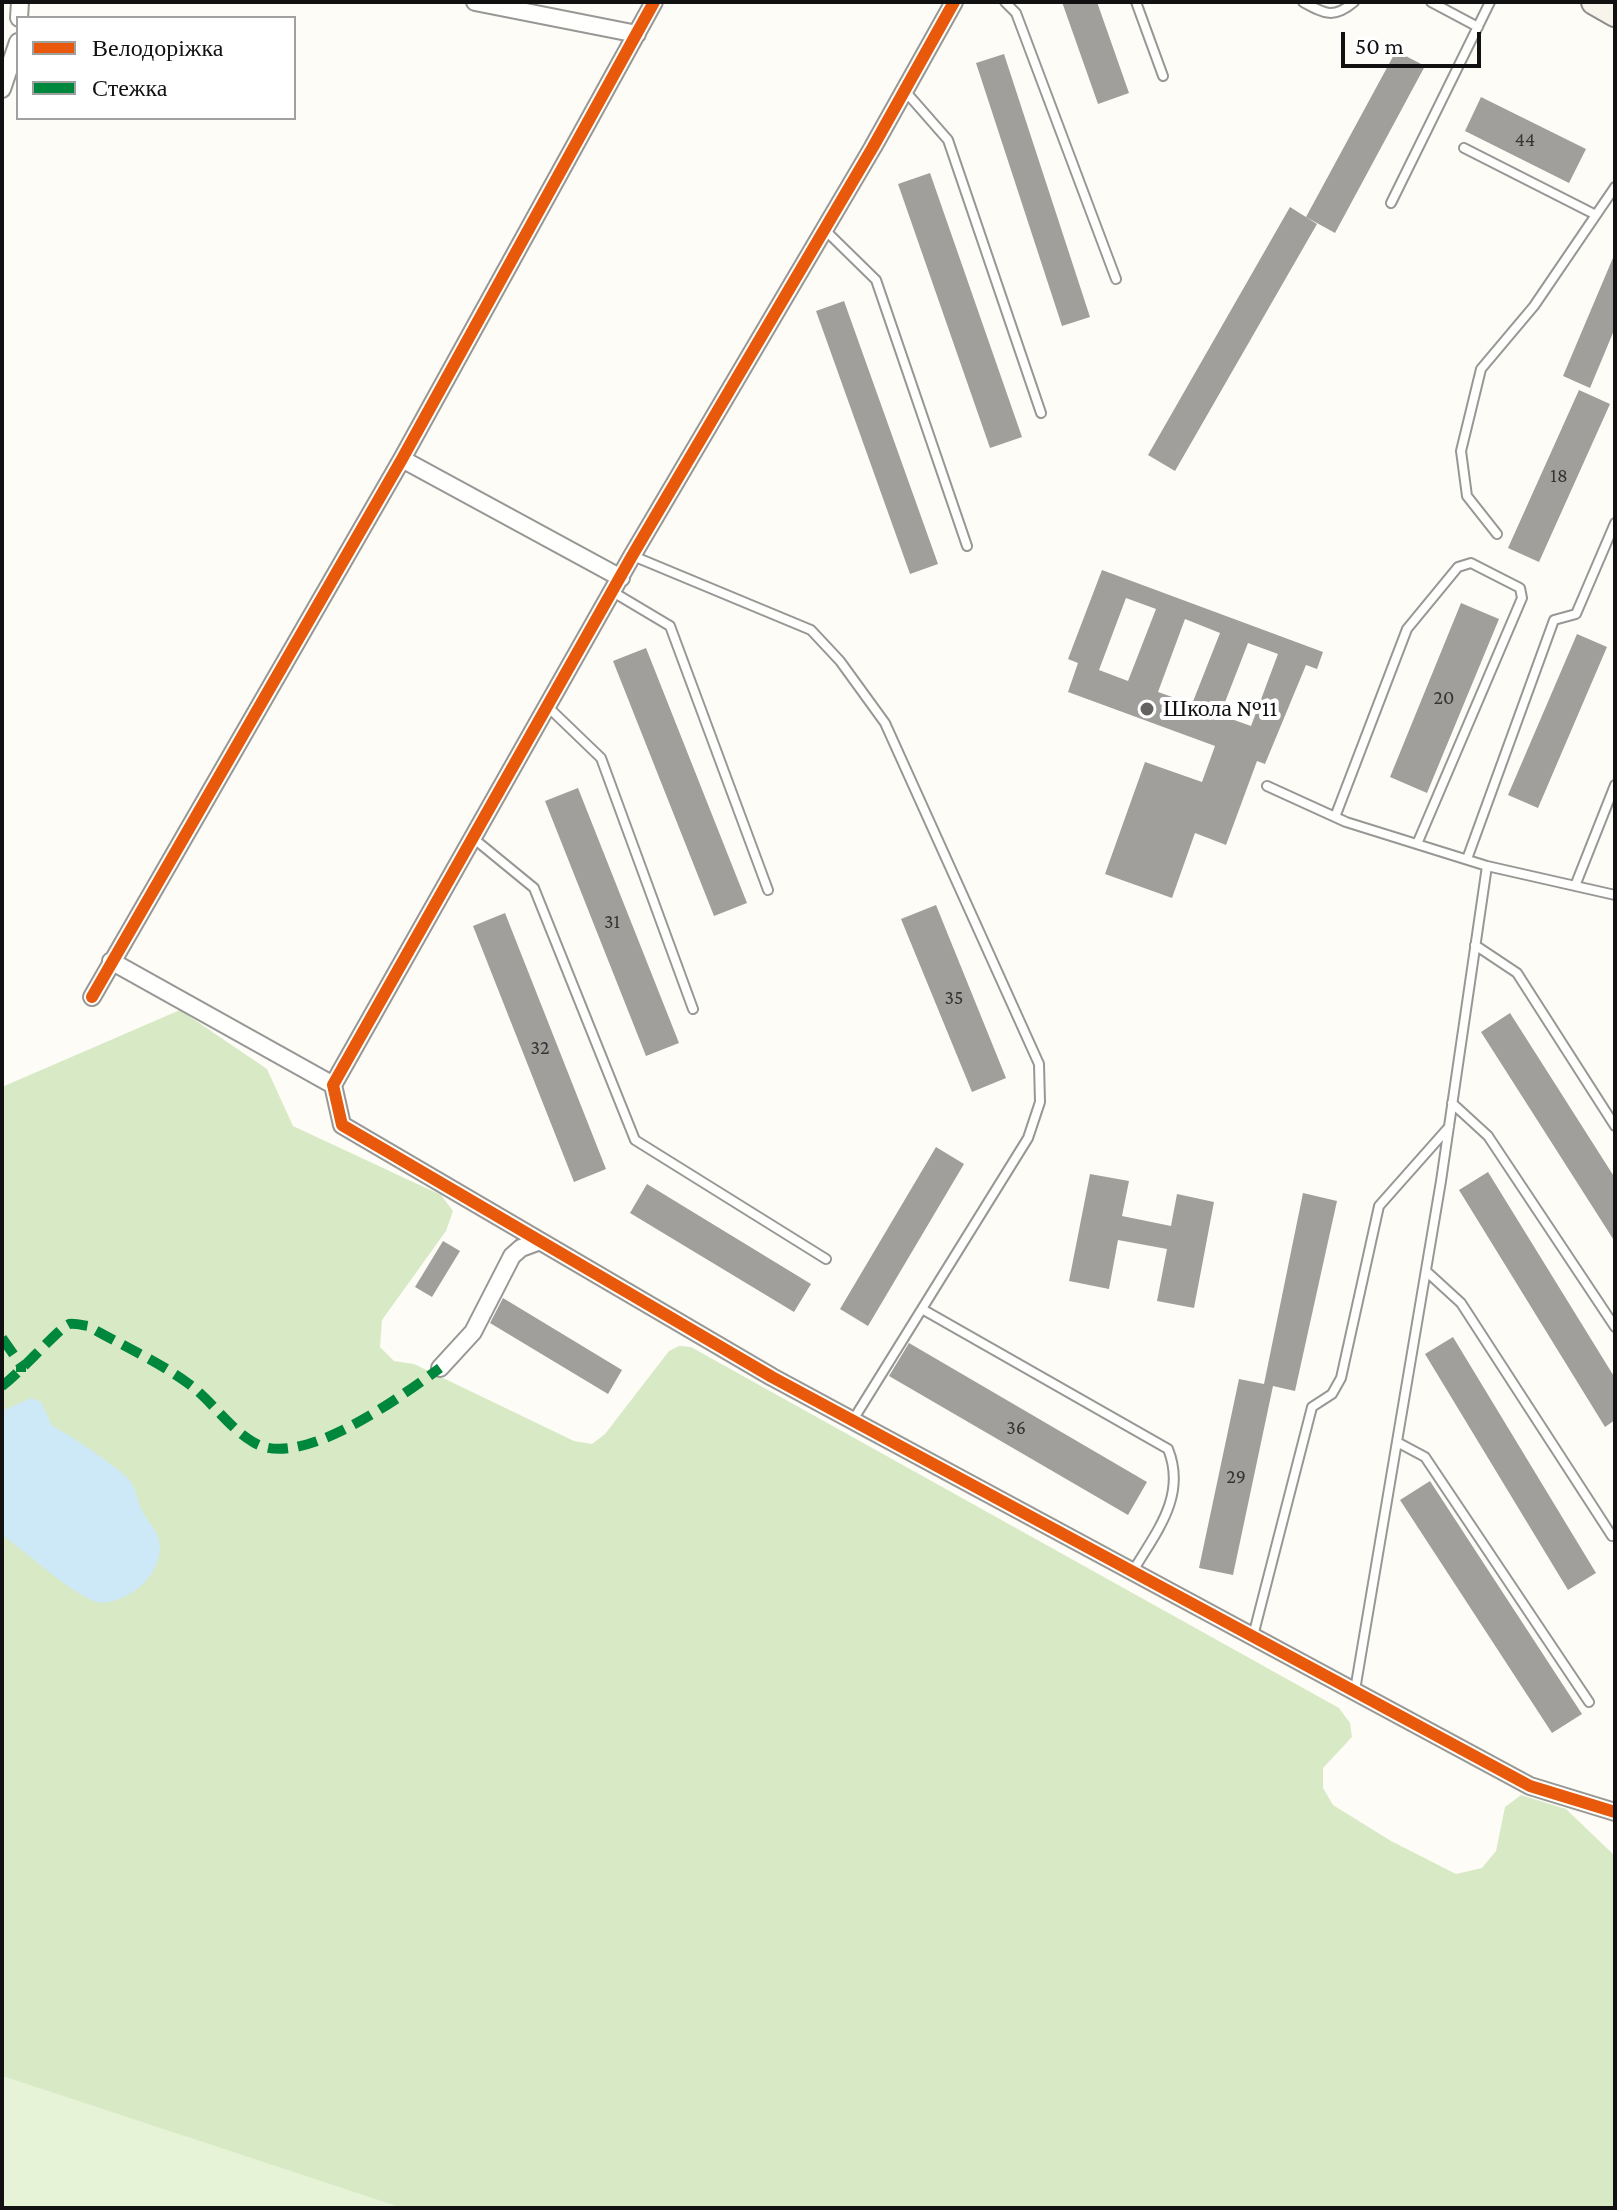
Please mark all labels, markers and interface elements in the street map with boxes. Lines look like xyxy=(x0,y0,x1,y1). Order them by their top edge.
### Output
legend xyxy=(16,16,296,120)
scale bar xyxy=(1345,16,1485,66)
text: 50 m xyxy=(1355,32,1404,59)
text: Велодоріжка xyxy=(92,34,223,61)
text: Стежка xyxy=(92,74,167,101)
house number: 44 xyxy=(1515,128,1535,152)
house number: 18 xyxy=(1550,464,1568,488)
house number: 20 xyxy=(1434,686,1454,710)
place label: Школа №11 xyxy=(1163,695,1278,723)
marker: Школа №11 xyxy=(1138,700,1156,718)
house number: 31 xyxy=(604,910,620,934)
house number: 35 xyxy=(945,986,963,1010)
house number: 32 xyxy=(531,1036,549,1060)
house number: 36 xyxy=(1006,1416,1026,1440)
house number: 29 xyxy=(1226,1465,1246,1489)

